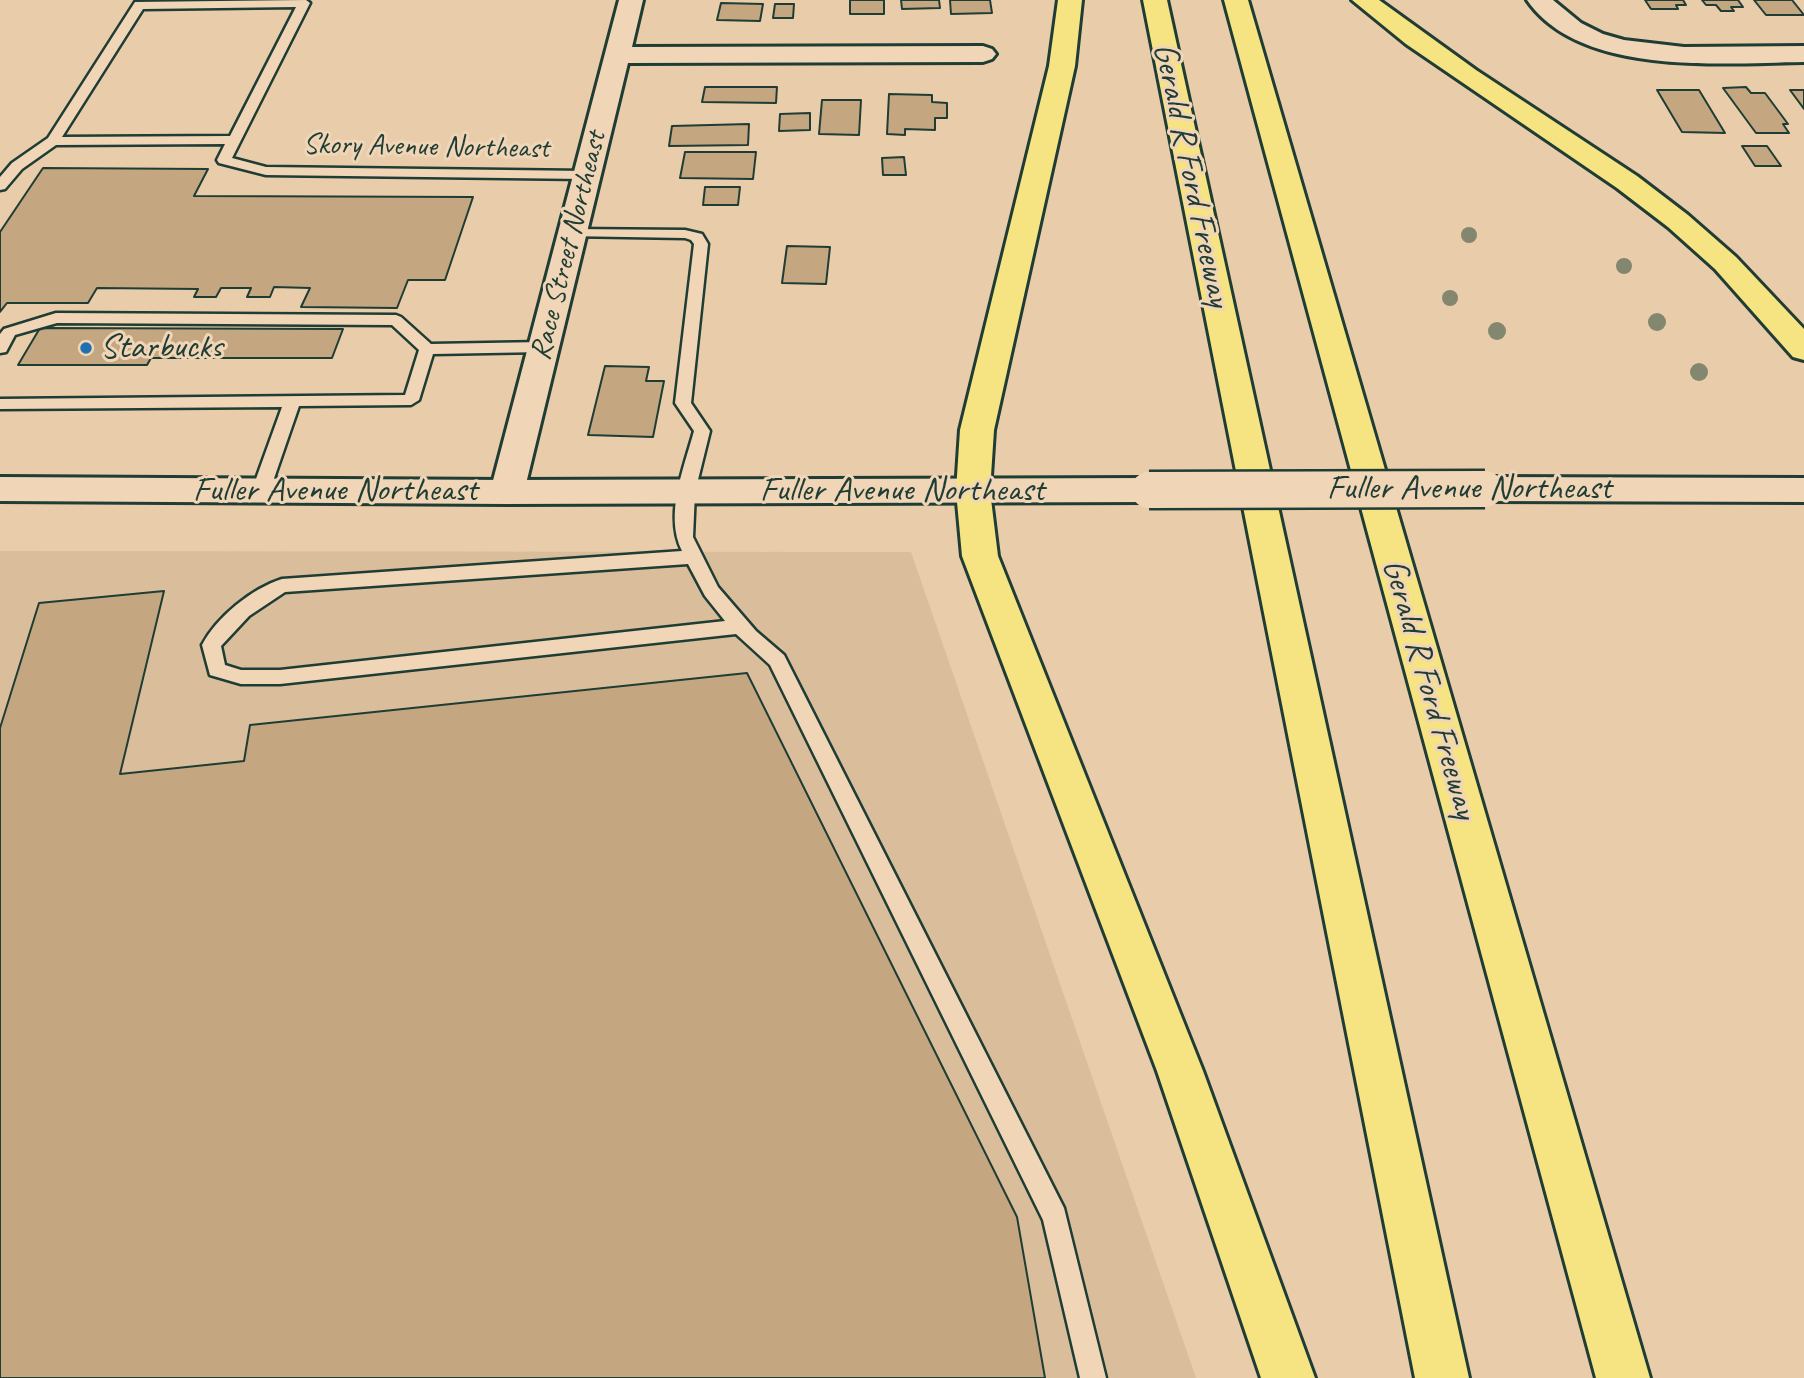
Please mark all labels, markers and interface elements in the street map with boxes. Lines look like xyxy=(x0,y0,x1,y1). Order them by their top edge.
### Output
street label: Gerald R Ford Freeway xyxy=(1143,40,1239,310)
street label: Skory Avenue Northeast xyxy=(303,127,549,167)
street label: Race Street Northeast xyxy=(523,128,615,364)
place label: Starbucks xyxy=(100,327,222,369)
marker: Starbucks xyxy=(78,340,94,356)
street label: Fuller Avenue Northeast xyxy=(1327,468,1611,510)
street label: Fuller Avenue Northeast xyxy=(193,470,477,512)
street label: Fuller Avenue Northeast xyxy=(760,470,1044,512)
street label: Gerald R Ford Freeway xyxy=(1372,554,1486,824)

